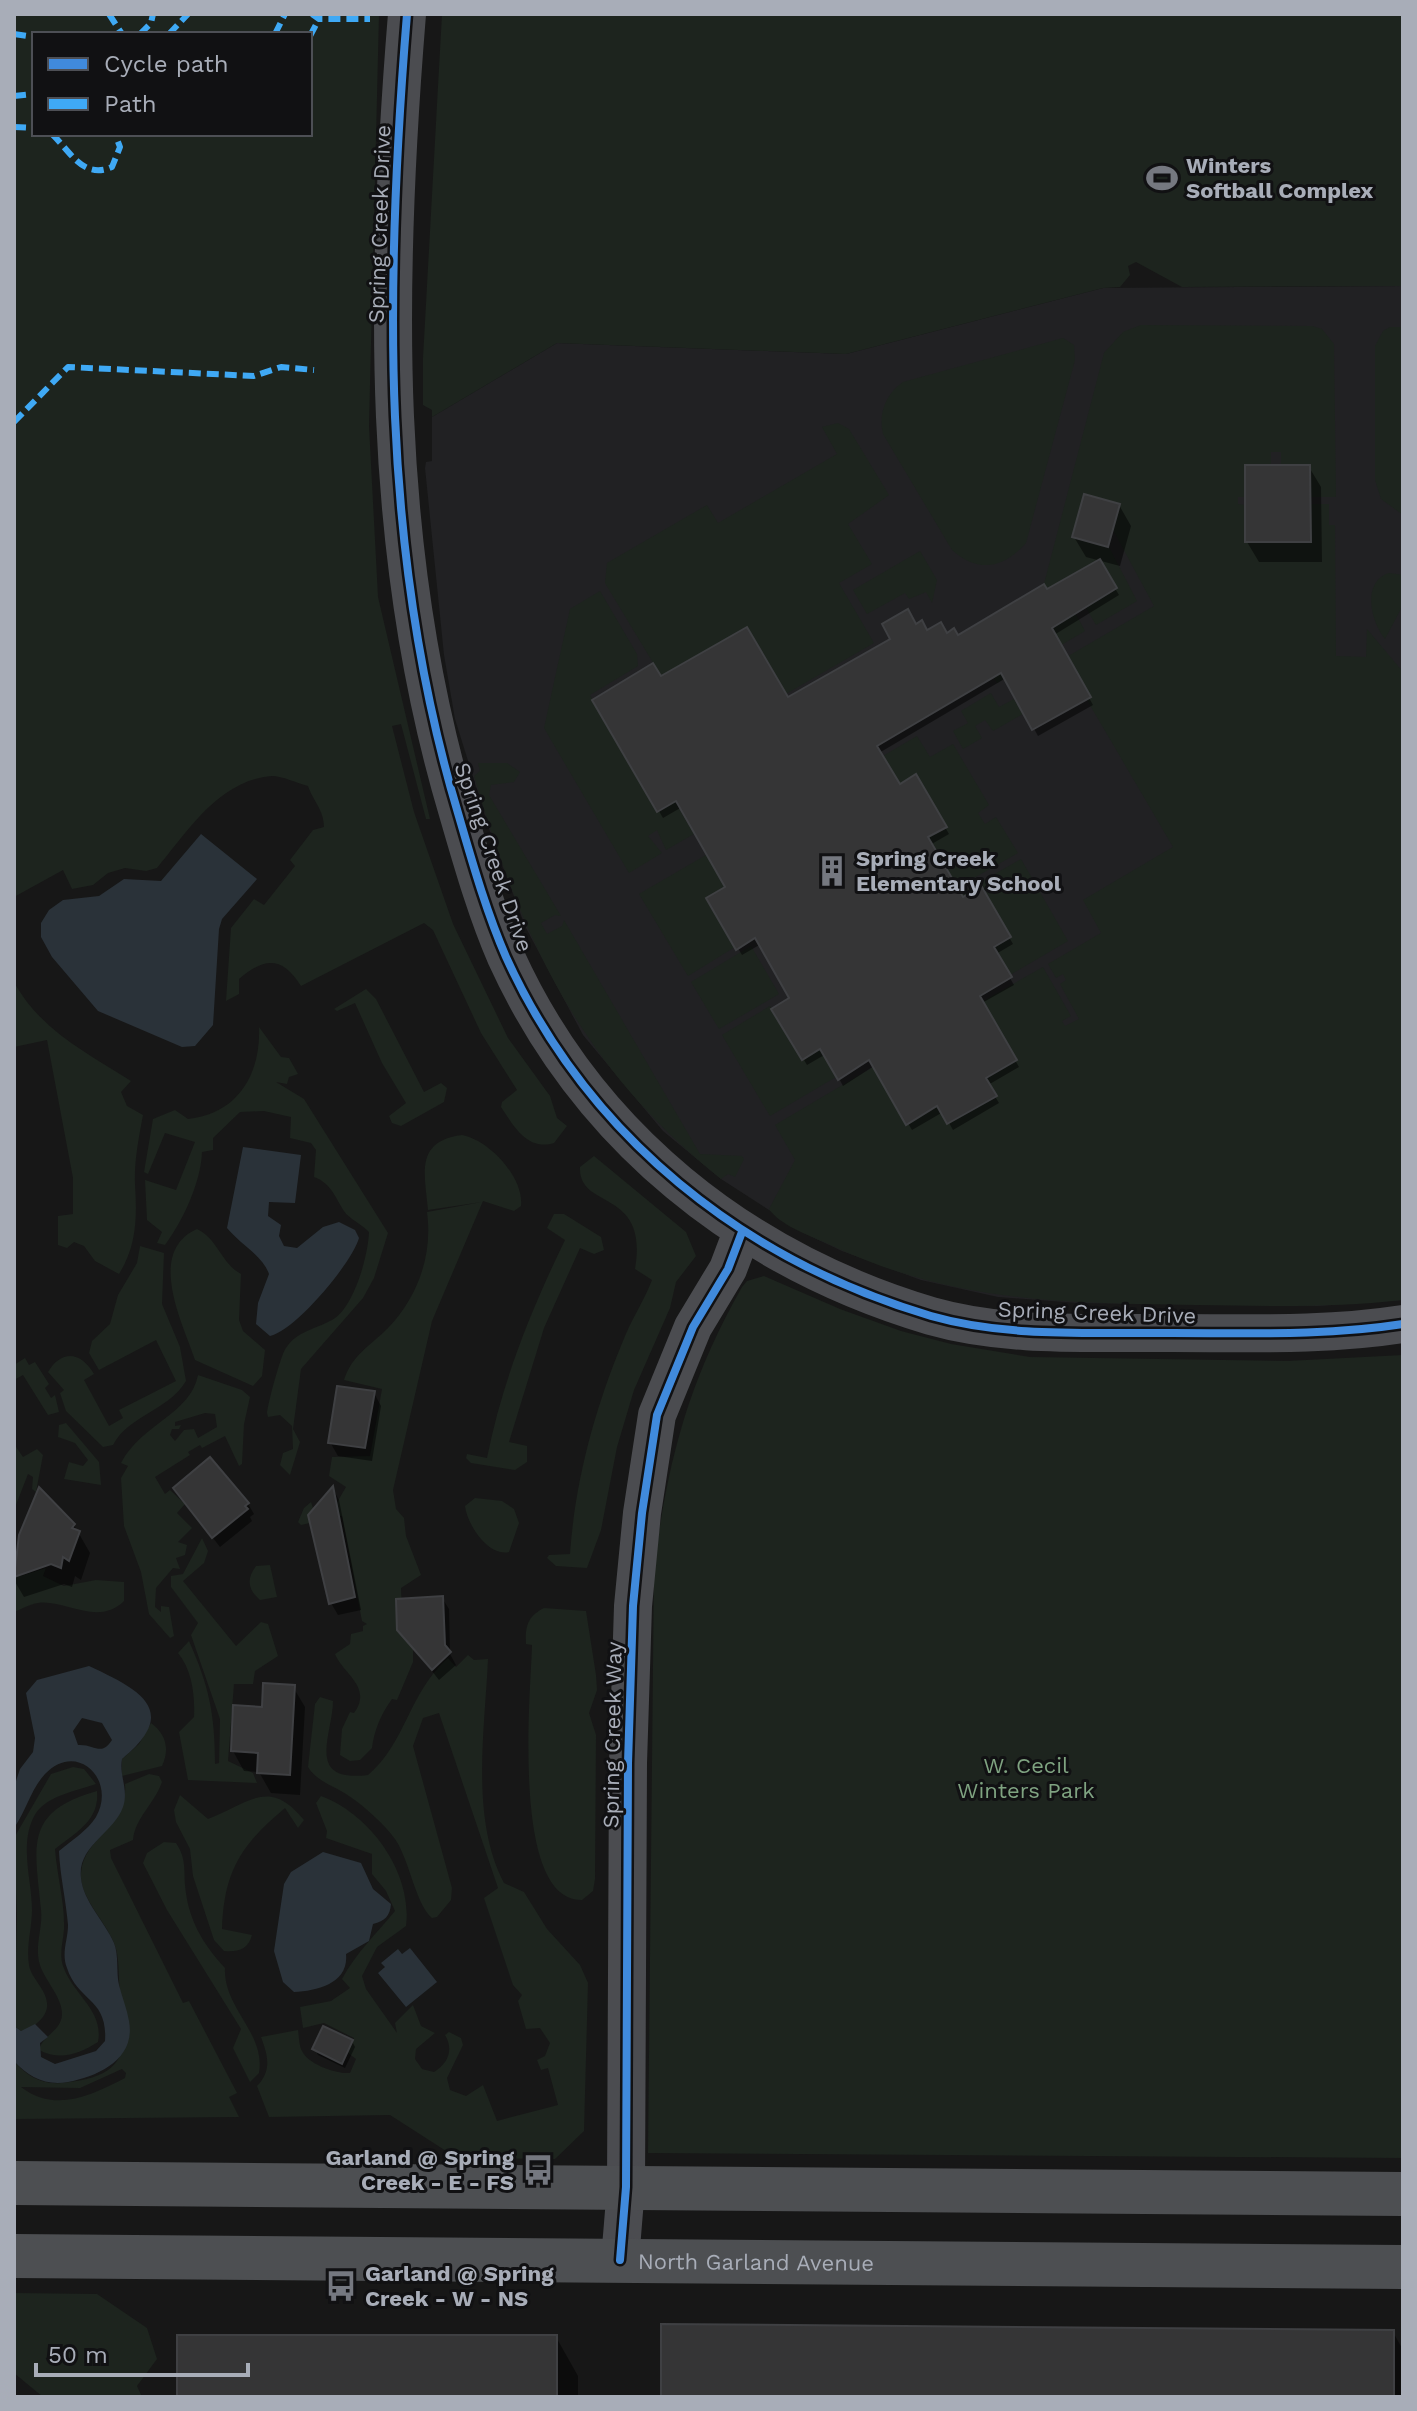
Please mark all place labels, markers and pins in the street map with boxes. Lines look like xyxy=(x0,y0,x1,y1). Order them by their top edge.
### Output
place label: Winters Softball Complex xyxy=(1186,153,1373,203)
sports icon: Winters Softball Complex xyxy=(1145,161,1179,195)
place label: Spring Creek Elementary School xyxy=(856,846,1062,896)
building icon: Spring Creek Elementary School xyxy=(815,854,849,888)
place label: Garland @ Spring Creek - E - FS xyxy=(326,2145,515,2195)
bus stop icon: Garland @ Spring Creek - E - FS xyxy=(521,2153,555,2187)
place label: Garland @ Spring Creek - W - NS xyxy=(365,2261,554,2311)
bus stop icon: Garland @ Spring Creek - W - NS xyxy=(324,2269,358,2303)

